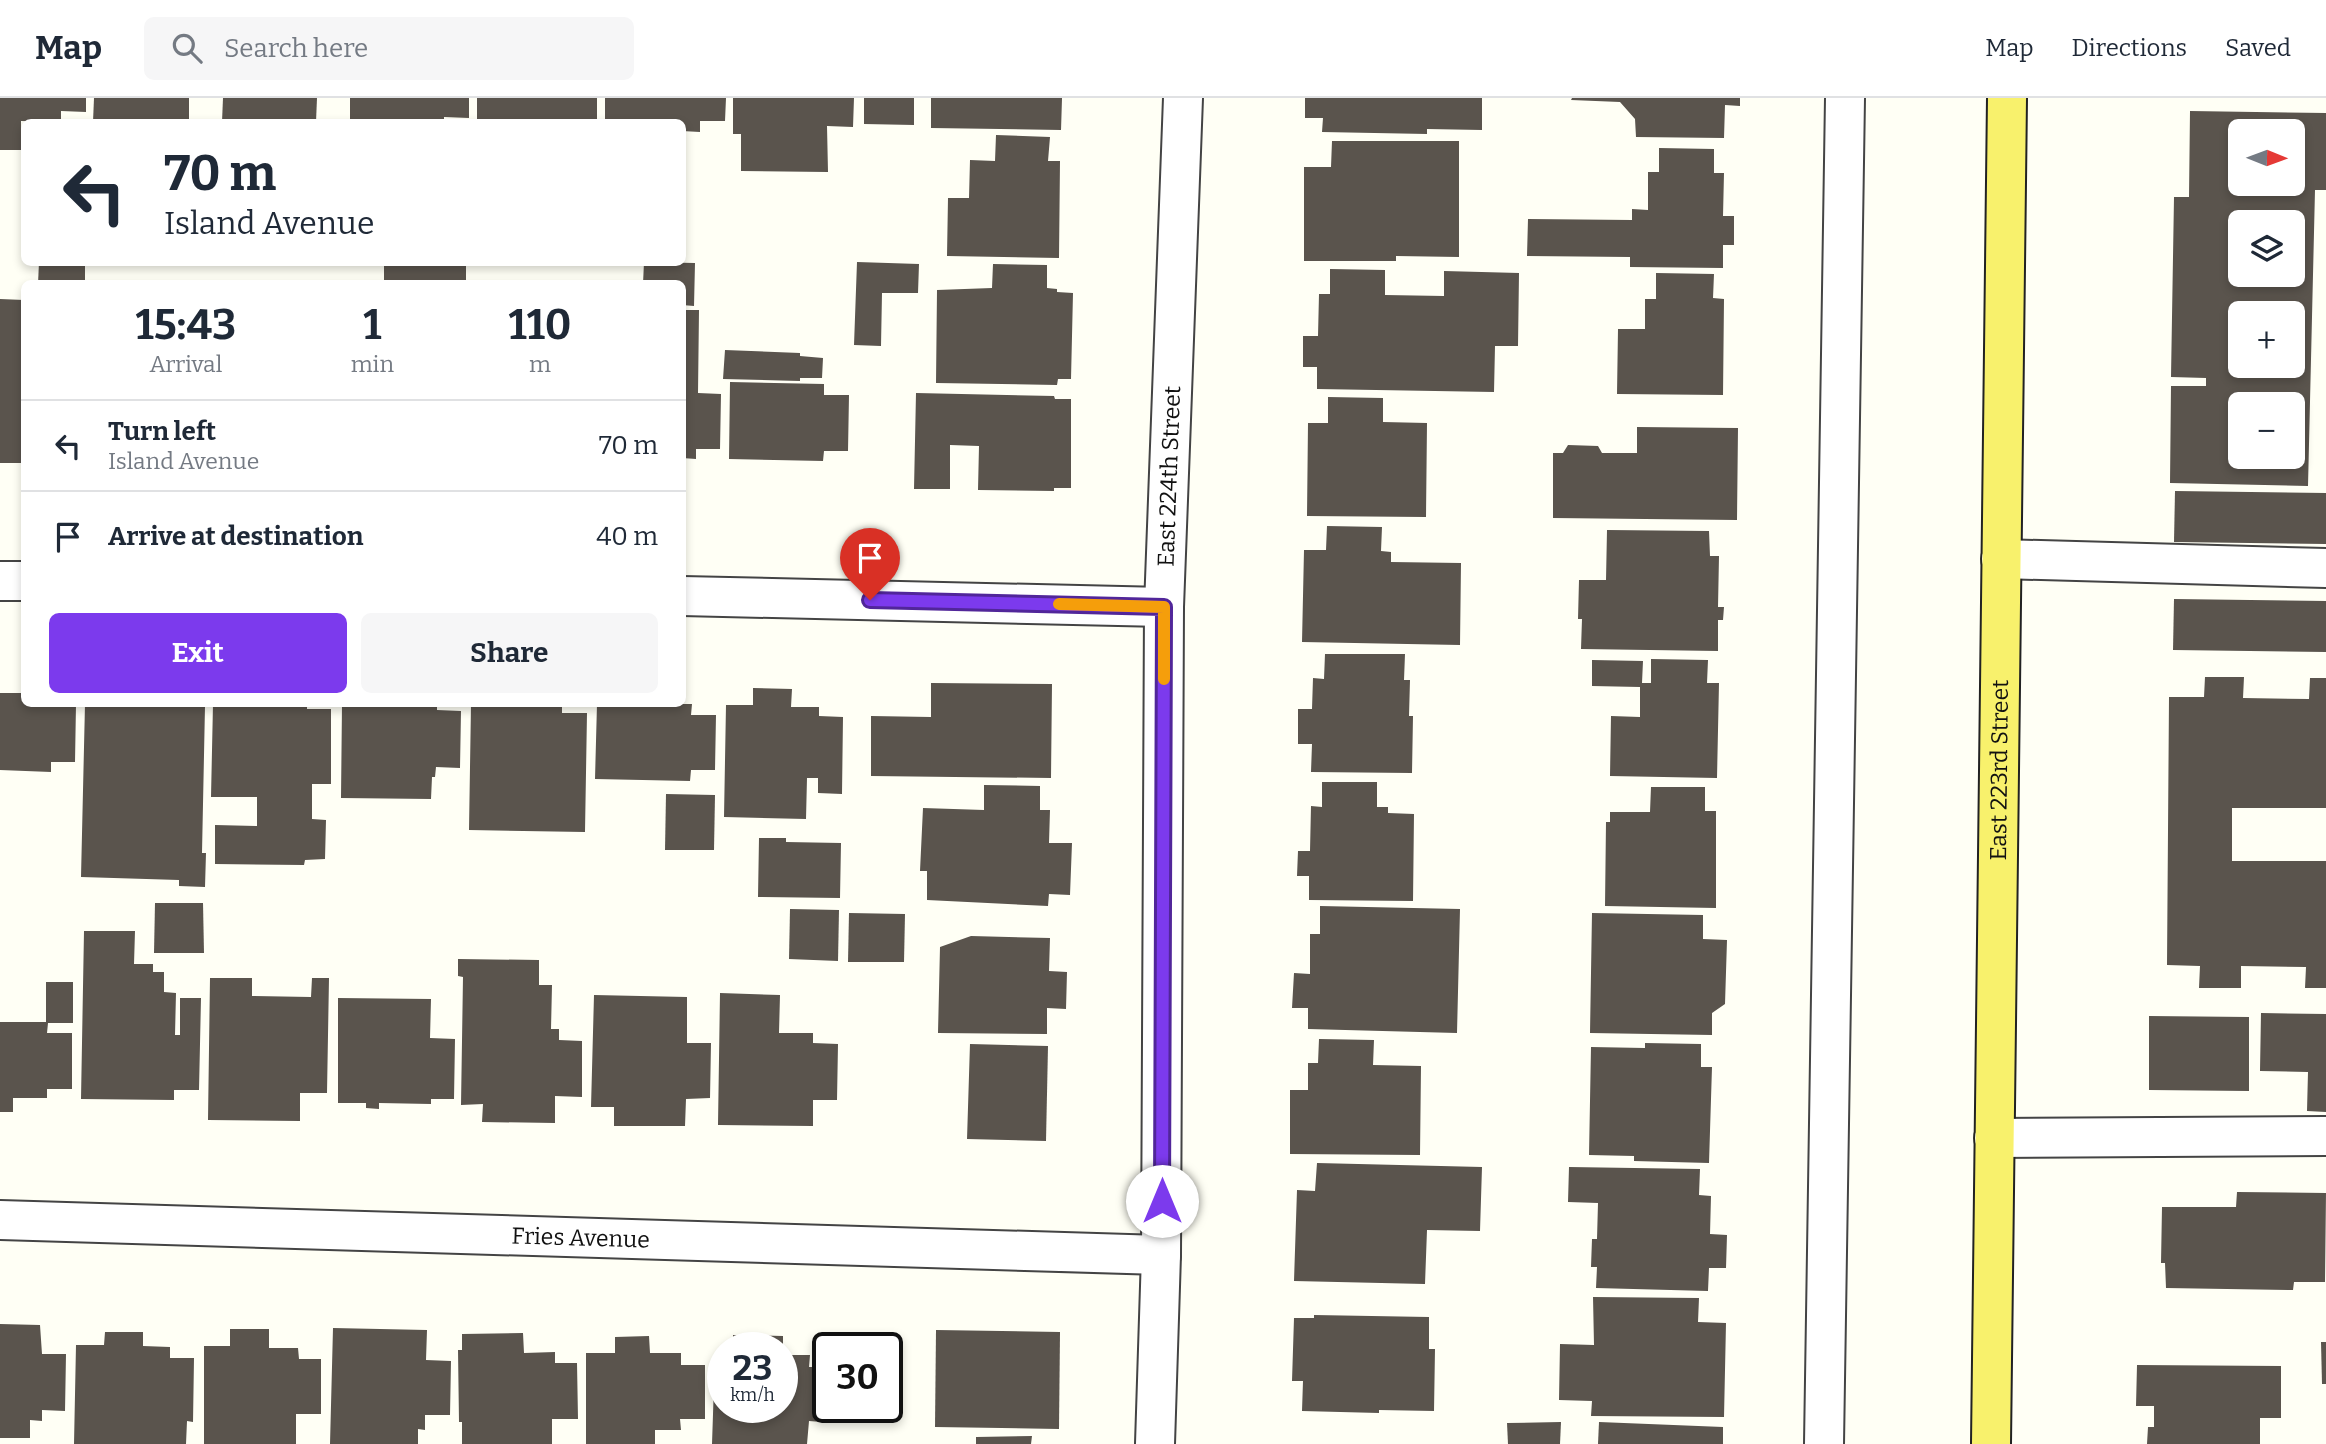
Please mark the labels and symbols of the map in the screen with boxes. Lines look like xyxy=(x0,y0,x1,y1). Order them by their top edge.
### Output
north arrow xyxy=(2228,119,2305,196)
street label: East 224th Street xyxy=(1152,385,1186,567)
pin xyxy=(840,528,900,600)
street label: East 223rd Street xyxy=(1984,679,2014,861)
position arrow xyxy=(1125,1164,1199,1238)
street label: Fries Avenue xyxy=(511,1221,650,1254)
speed limit sign: 30 xyxy=(812,1332,903,1423)

